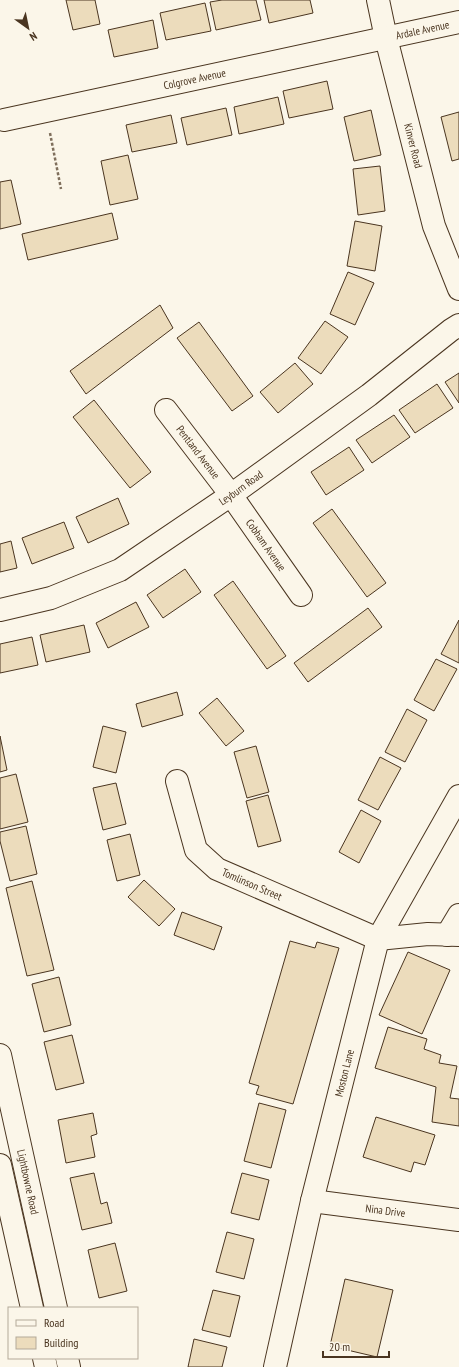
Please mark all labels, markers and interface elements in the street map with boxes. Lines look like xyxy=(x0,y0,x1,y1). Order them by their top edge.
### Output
north arrow xyxy=(8,8,48,48)
street label: Ardale Avenue xyxy=(394,17,451,42)
text: N xyxy=(27,29,40,44)
street label: Colgrove Avenue xyxy=(162,65,227,92)
street label: Kinver Road xyxy=(401,122,426,170)
street label: Pentland Avenue xyxy=(173,423,223,482)
street label: Leyburn Road xyxy=(216,467,266,508)
street label: Cobham Avenue xyxy=(243,516,289,574)
street label: Tomlinson Street xyxy=(220,865,284,903)
street label: Moston Lane xyxy=(332,1047,357,1098)
street label: Lightbowne Road xyxy=(14,1148,42,1216)
street label: Nina Drive xyxy=(365,1201,407,1220)
legend xyxy=(8,1307,138,1359)
text: Road xyxy=(44,1315,64,1330)
scale bar xyxy=(323,1333,389,1359)
text: Building xyxy=(44,1335,79,1350)
text: 20 m xyxy=(329,1339,350,1354)

